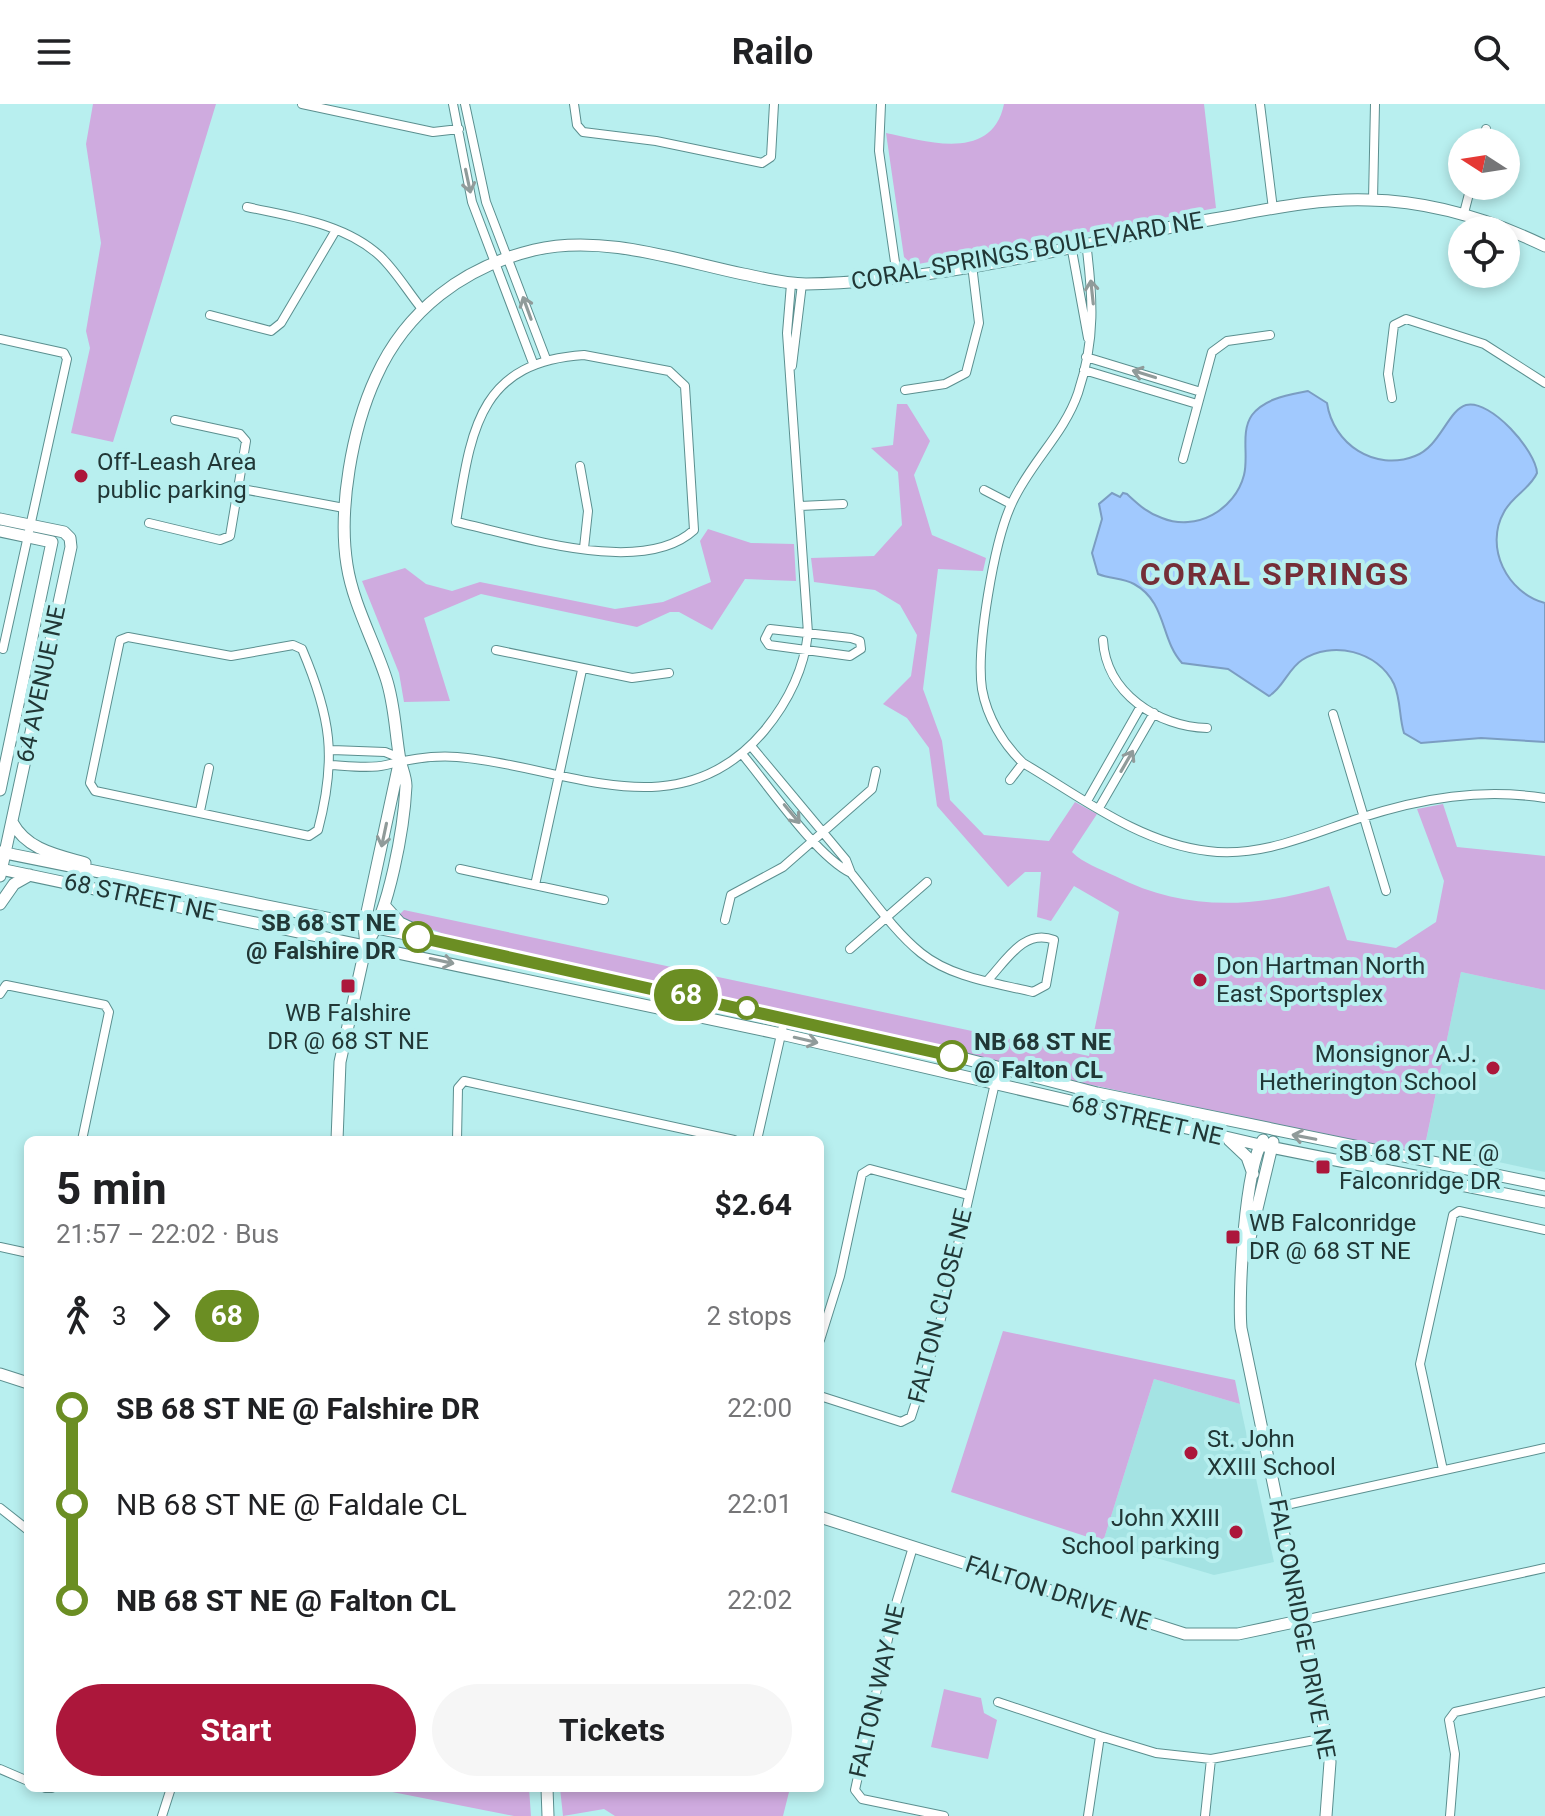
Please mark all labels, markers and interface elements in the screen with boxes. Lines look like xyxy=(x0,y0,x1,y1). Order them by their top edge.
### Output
icon: menu xyxy=(32,30,76,74)
icon: search xyxy=(1469,30,1513,74)
text: Railo xyxy=(732,31,813,73)
north arrow xyxy=(1448,128,1520,200)
map controls xyxy=(1448,128,1520,288)
one-way arrow xyxy=(461,167,476,193)
street label: CORAL SPRINGS BOULEVARD NE xyxy=(849,206,1205,296)
button: locate xyxy=(1448,216,1520,288)
one-way arrow xyxy=(1085,279,1100,306)
one-way arrow xyxy=(519,296,533,321)
one-way arrow xyxy=(1131,366,1156,381)
place label: Off-Leash Area public parking xyxy=(97,448,256,504)
marker: Off-Leash Area public parking xyxy=(72,467,90,485)
district label: CORAL SPRINGS xyxy=(1140,555,1410,593)
street label: 64 AVENUE NE xyxy=(11,603,71,765)
one-way arrow xyxy=(1119,750,1135,773)
one-way arrow xyxy=(783,803,801,823)
one-way arrow xyxy=(376,821,391,847)
street label: 68 STREET NE xyxy=(62,867,218,927)
place label: SB 68 ST NE @ Falshire DR xyxy=(246,909,396,965)
marker: SB 68 ST NE @ Falshire DR xyxy=(403,922,433,952)
place label: Don Hartman North East Sportsplex xyxy=(1216,952,1425,1008)
one-way arrow xyxy=(429,954,454,969)
line badge: 68 xyxy=(650,969,722,1021)
marker: Don Hartman North East Sportsplex xyxy=(1191,971,1209,989)
marker: WB Falshire DR @ 68 ST NE xyxy=(339,977,357,995)
text: 68 xyxy=(670,978,702,1011)
unlabelled marker xyxy=(736,997,758,1019)
place label: WB Falshire DR @ 68 ST NE xyxy=(267,999,429,1055)
place label: NB 68 ST NE @ Falton CL xyxy=(974,1028,1111,1084)
one-way arrow xyxy=(792,1033,818,1048)
place label: Monsignor A.J. Hetherington School xyxy=(1259,1040,1477,1096)
marker: NB 68 ST NE @ Falton CL xyxy=(937,1041,967,1071)
marker: Monsignor A.J. Hetherington School xyxy=(1484,1059,1502,1077)
street label: 68 STREET NE xyxy=(1069,1089,1225,1151)
one-way arrow xyxy=(1291,1128,1317,1143)
place label: SB 68 ST NE @ Falconridge DR xyxy=(1339,1139,1501,1195)
marker: SB 68 ST NE @ Falconridge DR xyxy=(1314,1158,1332,1176)
text: 5 min xyxy=(56,1163,167,1215)
text: $2.64 xyxy=(714,1187,792,1222)
street label: FALTON CLOSE NE xyxy=(902,1206,978,1406)
place label: WB Falconridge DR @ 68 ST NE xyxy=(1249,1209,1416,1265)
text: 21:57 – 22:02 · Bus xyxy=(56,1219,279,1249)
marker: WB Falconridge DR @ 68 ST NE xyxy=(1224,1228,1242,1246)
icon: walk xyxy=(56,1294,100,1338)
icon: forward xyxy=(139,1294,183,1338)
text: 68 xyxy=(211,1299,243,1332)
text: 3 xyxy=(112,1301,127,1331)
text: 2 stops xyxy=(706,1301,792,1331)
text: SB 68 ST NE @ Falshire DR xyxy=(116,1391,480,1426)
text: 22:00 xyxy=(727,1393,792,1423)
place label: St. John XXIII School xyxy=(1207,1425,1336,1481)
marker: St. John XXIII School xyxy=(1182,1444,1200,1462)
text: NB 68 ST NE @ Faldale CL xyxy=(116,1487,467,1522)
text: 22:01 xyxy=(727,1489,792,1519)
street label: FALCONRIDGE DRIVE NE xyxy=(1263,1497,1341,1761)
place label: John XXIII School parking xyxy=(1061,1504,1220,1560)
marker: John XXIII School parking xyxy=(1227,1523,1245,1541)
street label: FALTON DRIVE NE xyxy=(962,1550,1154,1636)
text: NB 68 ST NE @ Falton CL xyxy=(116,1583,456,1618)
text: 22:02 xyxy=(727,1585,792,1615)
street label: FALTON WAY NE xyxy=(843,1602,911,1780)
button: Start xyxy=(56,1684,416,1776)
button: Tickets xyxy=(432,1684,792,1776)

